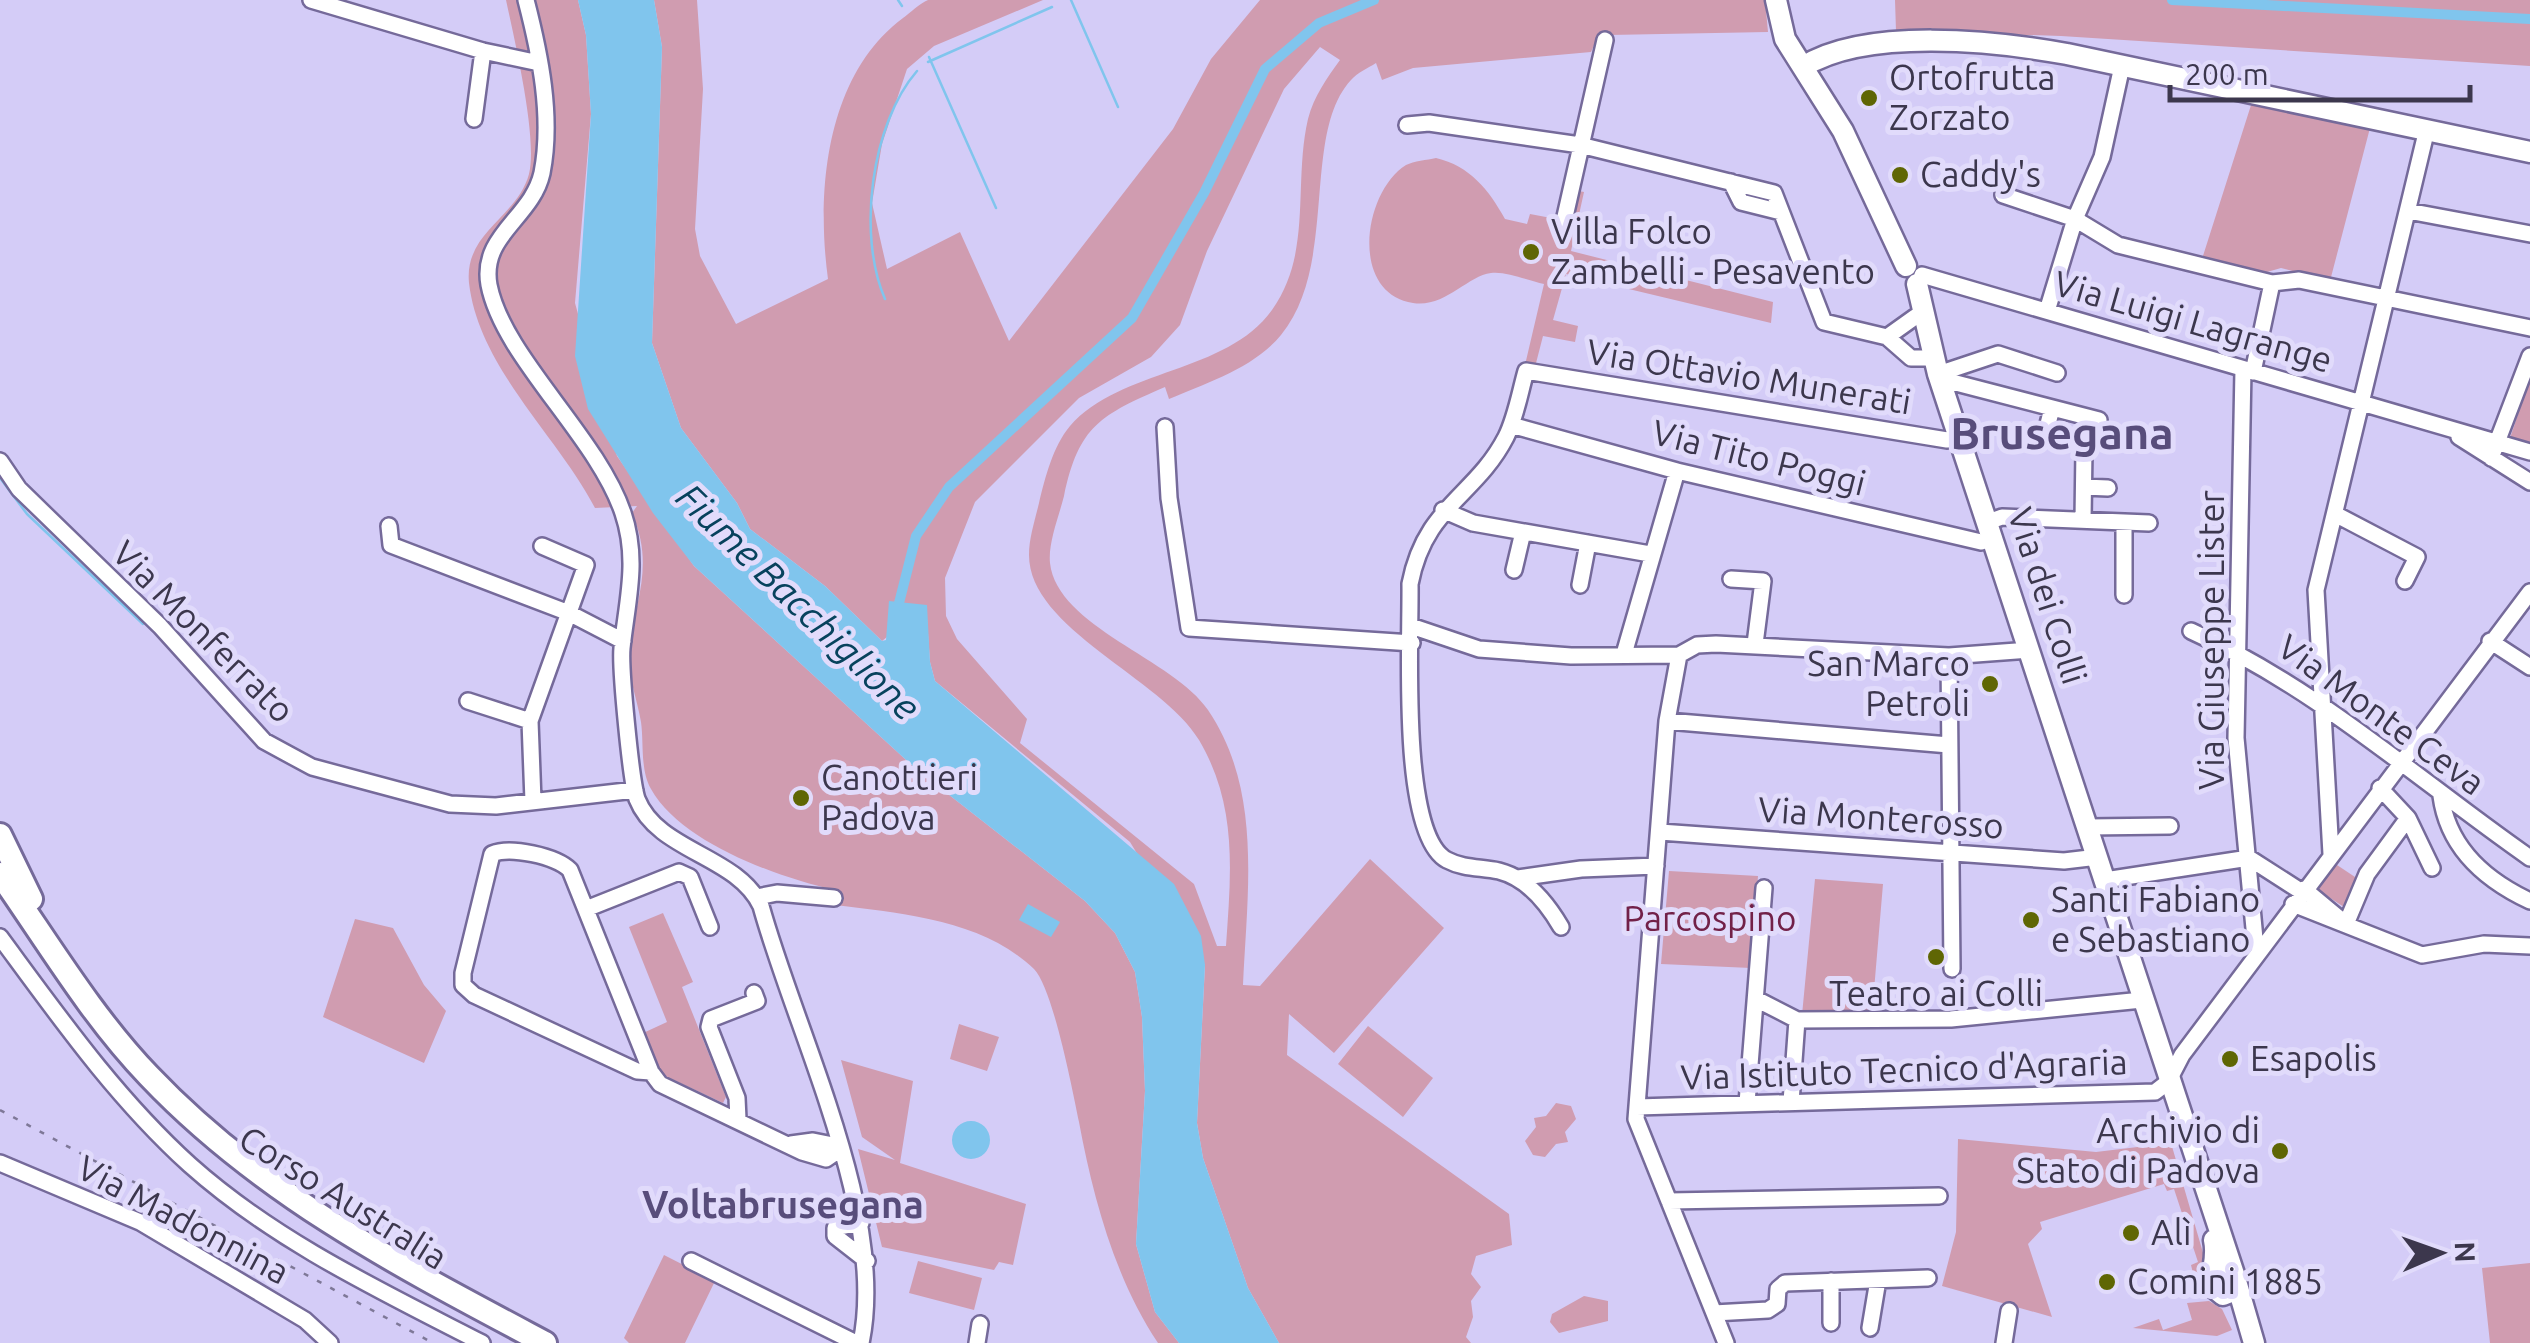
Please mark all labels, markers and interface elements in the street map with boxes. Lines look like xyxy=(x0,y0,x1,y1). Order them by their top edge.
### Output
scale bar xyxy=(2170,40,2470,102)
place label: Ortofrutta Zorzato xyxy=(1889,57,2056,137)
text: 200 m xyxy=(2185,57,2269,91)
marker: Ortofrutta Zorzato xyxy=(1858,87,1880,109)
place label: Caddy's xyxy=(1920,154,2041,194)
marker: Caddy's xyxy=(1889,164,1911,186)
place label: Villa Folco Zambelli - Pesavento xyxy=(1551,211,1875,291)
marker: Villa Folco Zambelli - Pesavento xyxy=(1520,241,1542,263)
street label: Via Luigi Lagrange xyxy=(2050,262,2337,380)
street label: Via Ottavio Munerati xyxy=(1584,331,1914,421)
district label: Brusegana xyxy=(1950,407,2174,458)
street label: Via Tito Poggi xyxy=(1648,411,1870,503)
water label: Fiume Bacchiglione xyxy=(669,475,929,728)
street label: Via Giuseppe Lister xyxy=(2191,490,2231,790)
street label: Via dei Colli xyxy=(2001,503,2095,689)
street label: Via Monferrato xyxy=(105,532,303,730)
street label: Via Monte Ceva xyxy=(2271,626,2493,803)
place label: San Marco Petroli xyxy=(1807,643,1970,723)
marker: San Marco Petroli xyxy=(1979,673,2001,695)
place label: Canottieri Padova xyxy=(821,757,978,837)
marker: Canottieri Padova xyxy=(790,787,812,809)
street label: Via Monterosso xyxy=(1757,788,2005,846)
place label: Santi Fabiano e Sebastiano xyxy=(2051,879,2260,959)
park label: Parcospino xyxy=(1623,898,1797,938)
marker: Santi Fabiano e Sebastiano xyxy=(2020,909,2042,931)
marker: Teatro ai Colli xyxy=(1925,946,1947,968)
place label: Teatro ai Colli xyxy=(1829,973,2043,1013)
place label: Esapolis xyxy=(2250,1038,2377,1078)
street label: Via Istituto Tecnico d'Agraria xyxy=(1680,1041,2128,1097)
marker: Esapolis xyxy=(2219,1048,2241,1070)
place label: Archivio di Stato di Padova xyxy=(2016,1110,2260,1190)
street label: Corso Australia xyxy=(232,1117,455,1277)
marker: Archivio di Stato di Padova xyxy=(2269,1140,2291,1162)
street label: Via Madonnina xyxy=(71,1147,296,1292)
district label: Voltabrusegana xyxy=(642,1183,924,1225)
north arrow xyxy=(2390,1203,2490,1303)
place label: Alì xyxy=(2151,1212,2191,1252)
marker: Alì xyxy=(2120,1222,2142,1244)
text: N xyxy=(2450,1241,2481,1263)
place label: Comini 1885 xyxy=(2127,1261,2323,1301)
marker: Comini 1885 xyxy=(2096,1271,2118,1293)

